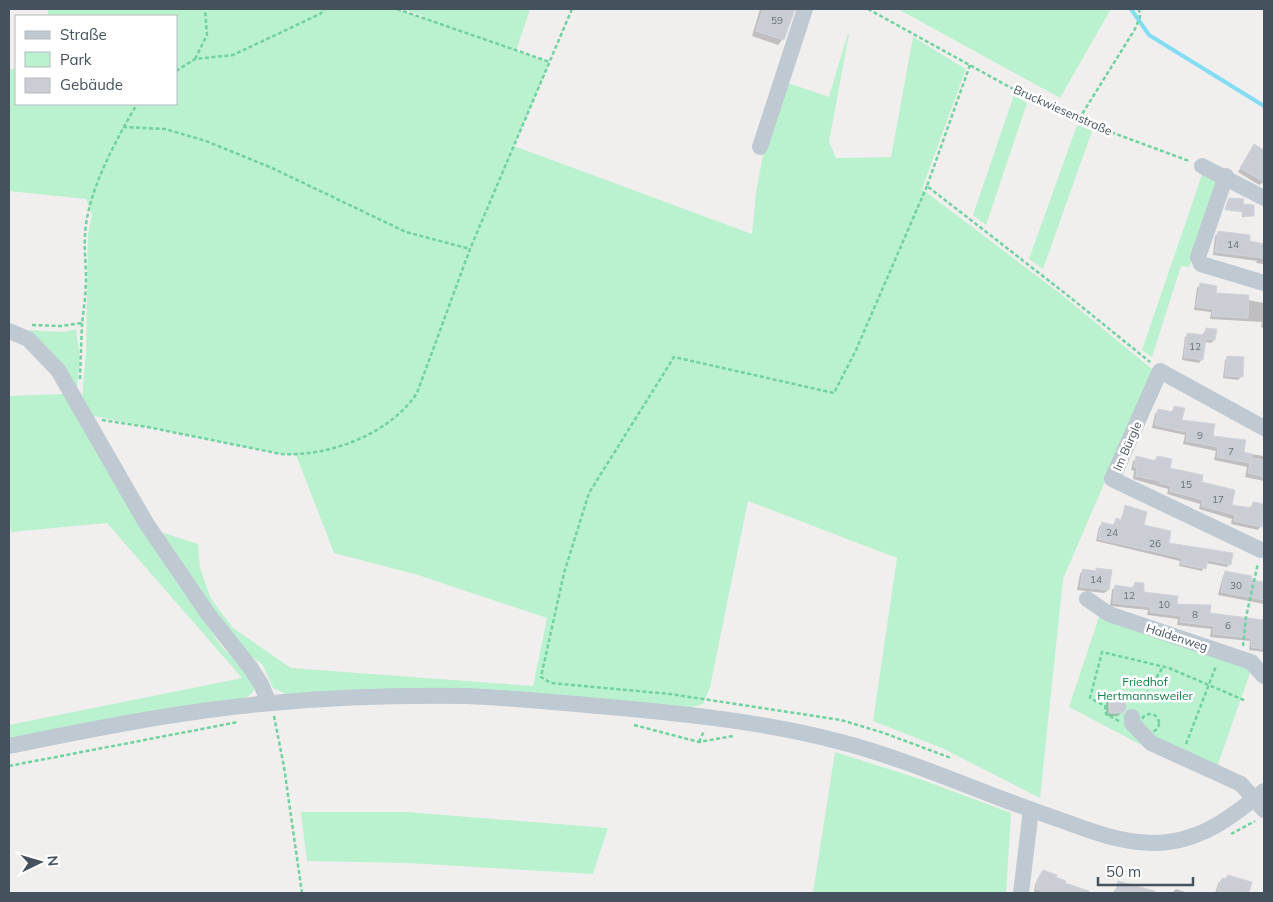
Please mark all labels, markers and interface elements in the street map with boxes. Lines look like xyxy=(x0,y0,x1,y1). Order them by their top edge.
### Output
house number: 59 xyxy=(771,14,783,27)
legend xyxy=(15,15,178,105)
text: Straße xyxy=(60,25,107,44)
text: Park xyxy=(60,50,92,69)
text: Gebäude xyxy=(60,75,123,94)
street label: Bruckwiesenstraße xyxy=(1011,82,1115,138)
house number: 14 xyxy=(1227,238,1239,251)
house number: 12 xyxy=(1189,340,1201,353)
street label: Im Bürgle xyxy=(1109,419,1145,473)
house number: 9 xyxy=(1197,429,1203,442)
house number: 7 xyxy=(1228,445,1234,458)
house number: 15 xyxy=(1180,478,1192,491)
house number: 17 xyxy=(1212,493,1224,506)
house number: 24 xyxy=(1106,526,1118,539)
house number: 26 xyxy=(1149,537,1161,550)
house number: 14 xyxy=(1090,573,1102,586)
house number: 30 xyxy=(1230,579,1242,592)
house number: 12 xyxy=(1123,589,1135,602)
house number: 10 xyxy=(1158,598,1170,611)
house number: 8 xyxy=(1192,608,1198,621)
house number: 6 xyxy=(1225,619,1231,632)
street label: Haldenweg xyxy=(1144,620,1210,654)
park label: Friedhof Hertmannsweiler xyxy=(1097,674,1193,703)
north arrow xyxy=(15,837,65,887)
scale bar xyxy=(1098,854,1193,886)
text: N xyxy=(44,855,62,867)
text: 50 m xyxy=(1106,862,1141,881)

